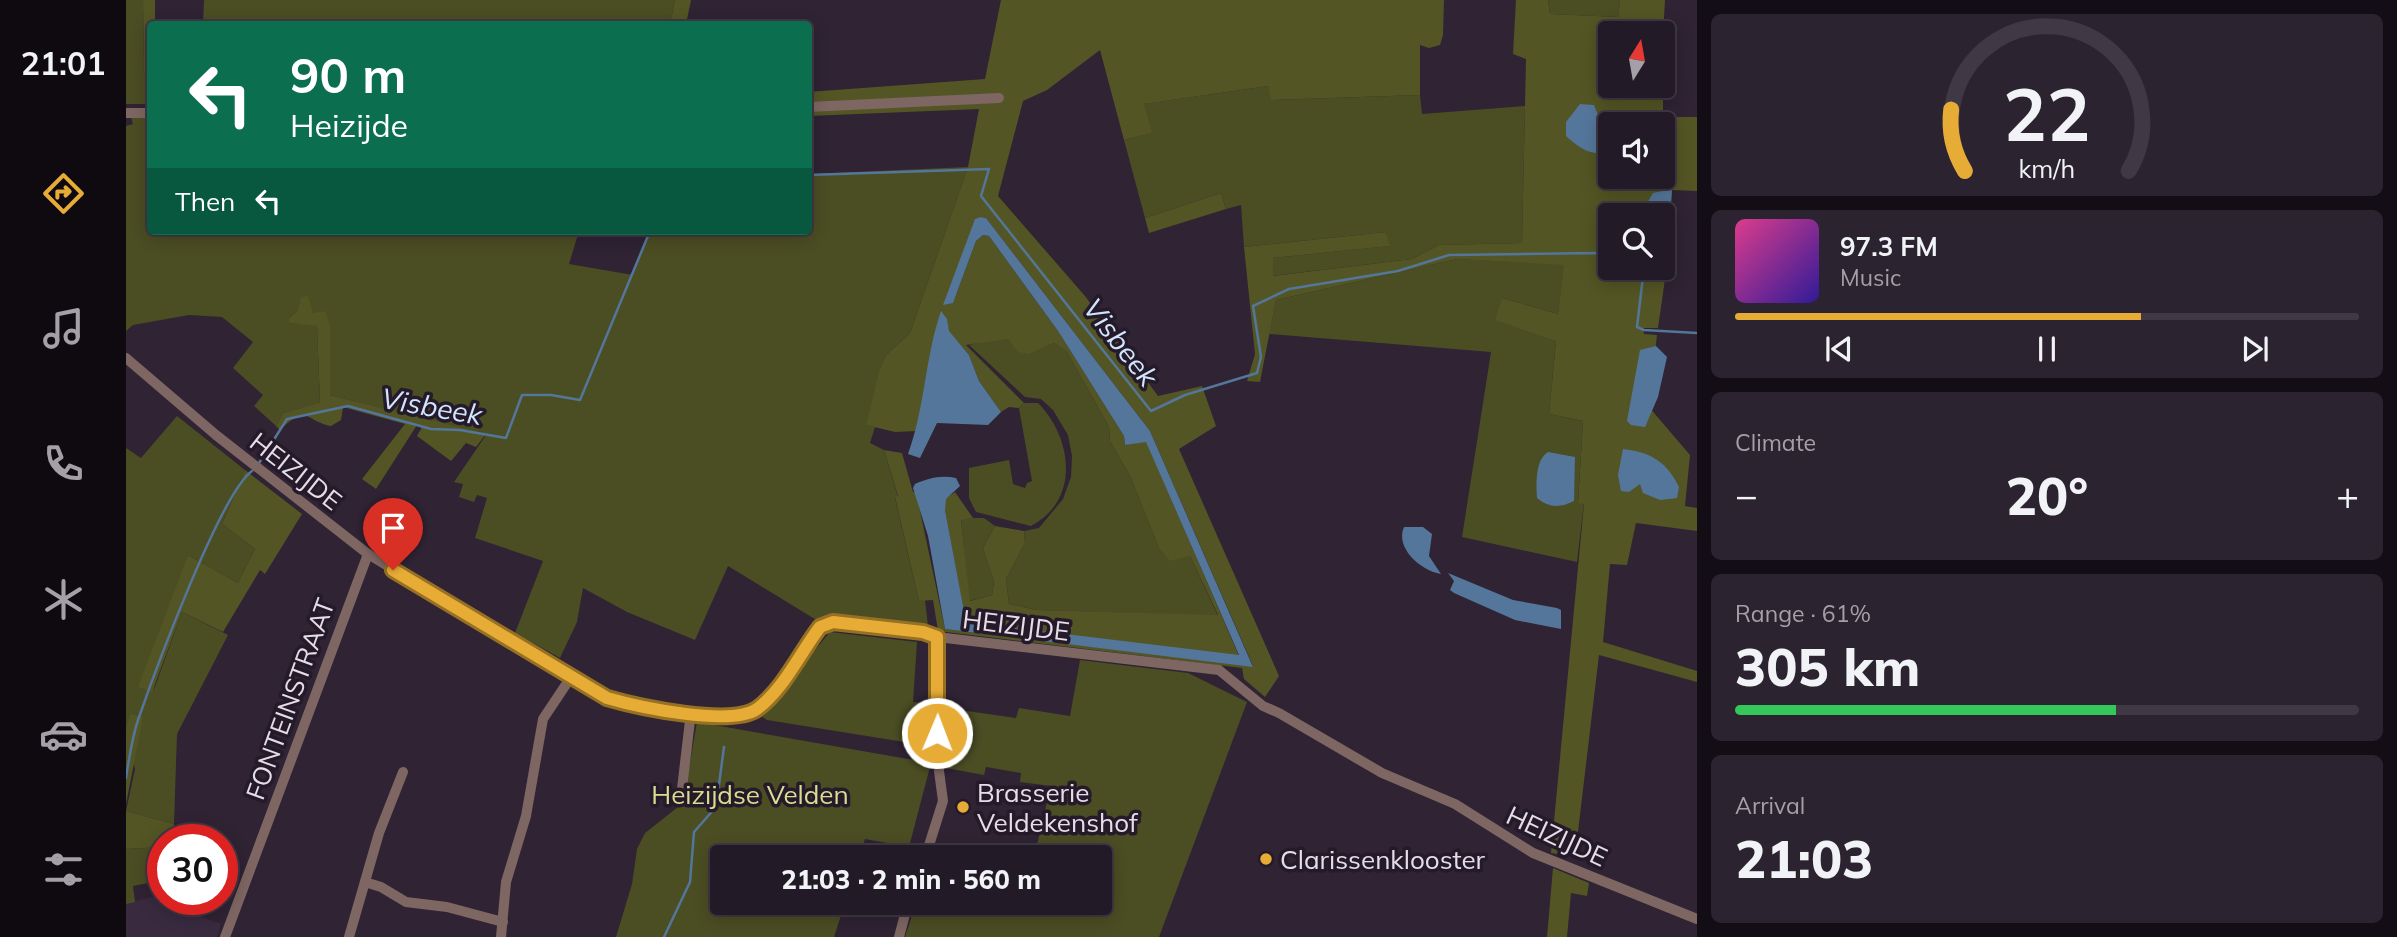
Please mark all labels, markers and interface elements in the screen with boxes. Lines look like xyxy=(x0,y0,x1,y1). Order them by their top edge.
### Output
north arrow xyxy=(1598,21,1675,98)
map controls xyxy=(1598,21,1675,280)
text: 21:01 xyxy=(21,43,105,83)
text: 90 m xyxy=(290,44,406,105)
icon: left xyxy=(175,49,266,140)
text: 22 xyxy=(2003,68,2091,159)
text: Heizijde xyxy=(290,105,408,145)
button: sound xyxy=(1598,112,1675,189)
text: km/h xyxy=(2019,153,2075,184)
icon: directions xyxy=(39,169,88,218)
icon: left xyxy=(249,182,287,220)
text: Then xyxy=(175,185,235,218)
button: search xyxy=(1598,203,1675,280)
text: 97.3 FM xyxy=(1840,230,1938,263)
text: Music xyxy=(1840,263,1901,292)
water label: Visbeek xyxy=(1076,291,1167,394)
icon: music xyxy=(39,304,88,353)
icon: previous xyxy=(1820,330,1858,368)
icon: pause xyxy=(2028,330,2066,368)
icon: next xyxy=(2236,330,2274,368)
water label: Visbeek xyxy=(379,380,487,432)
street label: HEIZIJDE xyxy=(244,425,348,517)
text: Climate xyxy=(1735,428,1816,457)
icon: phone xyxy=(39,439,88,488)
text: 20° xyxy=(2006,463,2088,528)
text: − xyxy=(1735,471,1758,519)
text: + xyxy=(2336,471,2359,519)
pin xyxy=(363,498,423,570)
icon: arrive xyxy=(374,509,412,547)
icon: climate xyxy=(39,575,88,624)
street label: FONTEINSTRAAT xyxy=(238,593,342,804)
text: Range · 61% xyxy=(1735,599,1871,628)
street label: HEIZIJDE xyxy=(961,602,1071,648)
text: 305 km xyxy=(1735,634,1920,699)
position arrow xyxy=(900,696,974,770)
icon: car xyxy=(39,710,88,759)
place label: Brasserie Veldekenshof xyxy=(977,776,1139,839)
park label: Heizijdse Velden xyxy=(651,778,849,811)
text: Arrival xyxy=(1735,791,1805,820)
street label: HEIZIJDE xyxy=(1501,798,1613,874)
marker: Brasserie Veldekenshof xyxy=(955,799,971,815)
speed limit sign: 30 xyxy=(147,824,238,915)
text: 21:03 xyxy=(1735,826,1873,891)
place label: Clarissenklooster xyxy=(1280,843,1486,876)
icon: filters xyxy=(39,845,88,894)
marker: Clarissenklooster xyxy=(1258,851,1274,867)
text: 21:03 · 2 min · 560 m xyxy=(781,863,1041,896)

